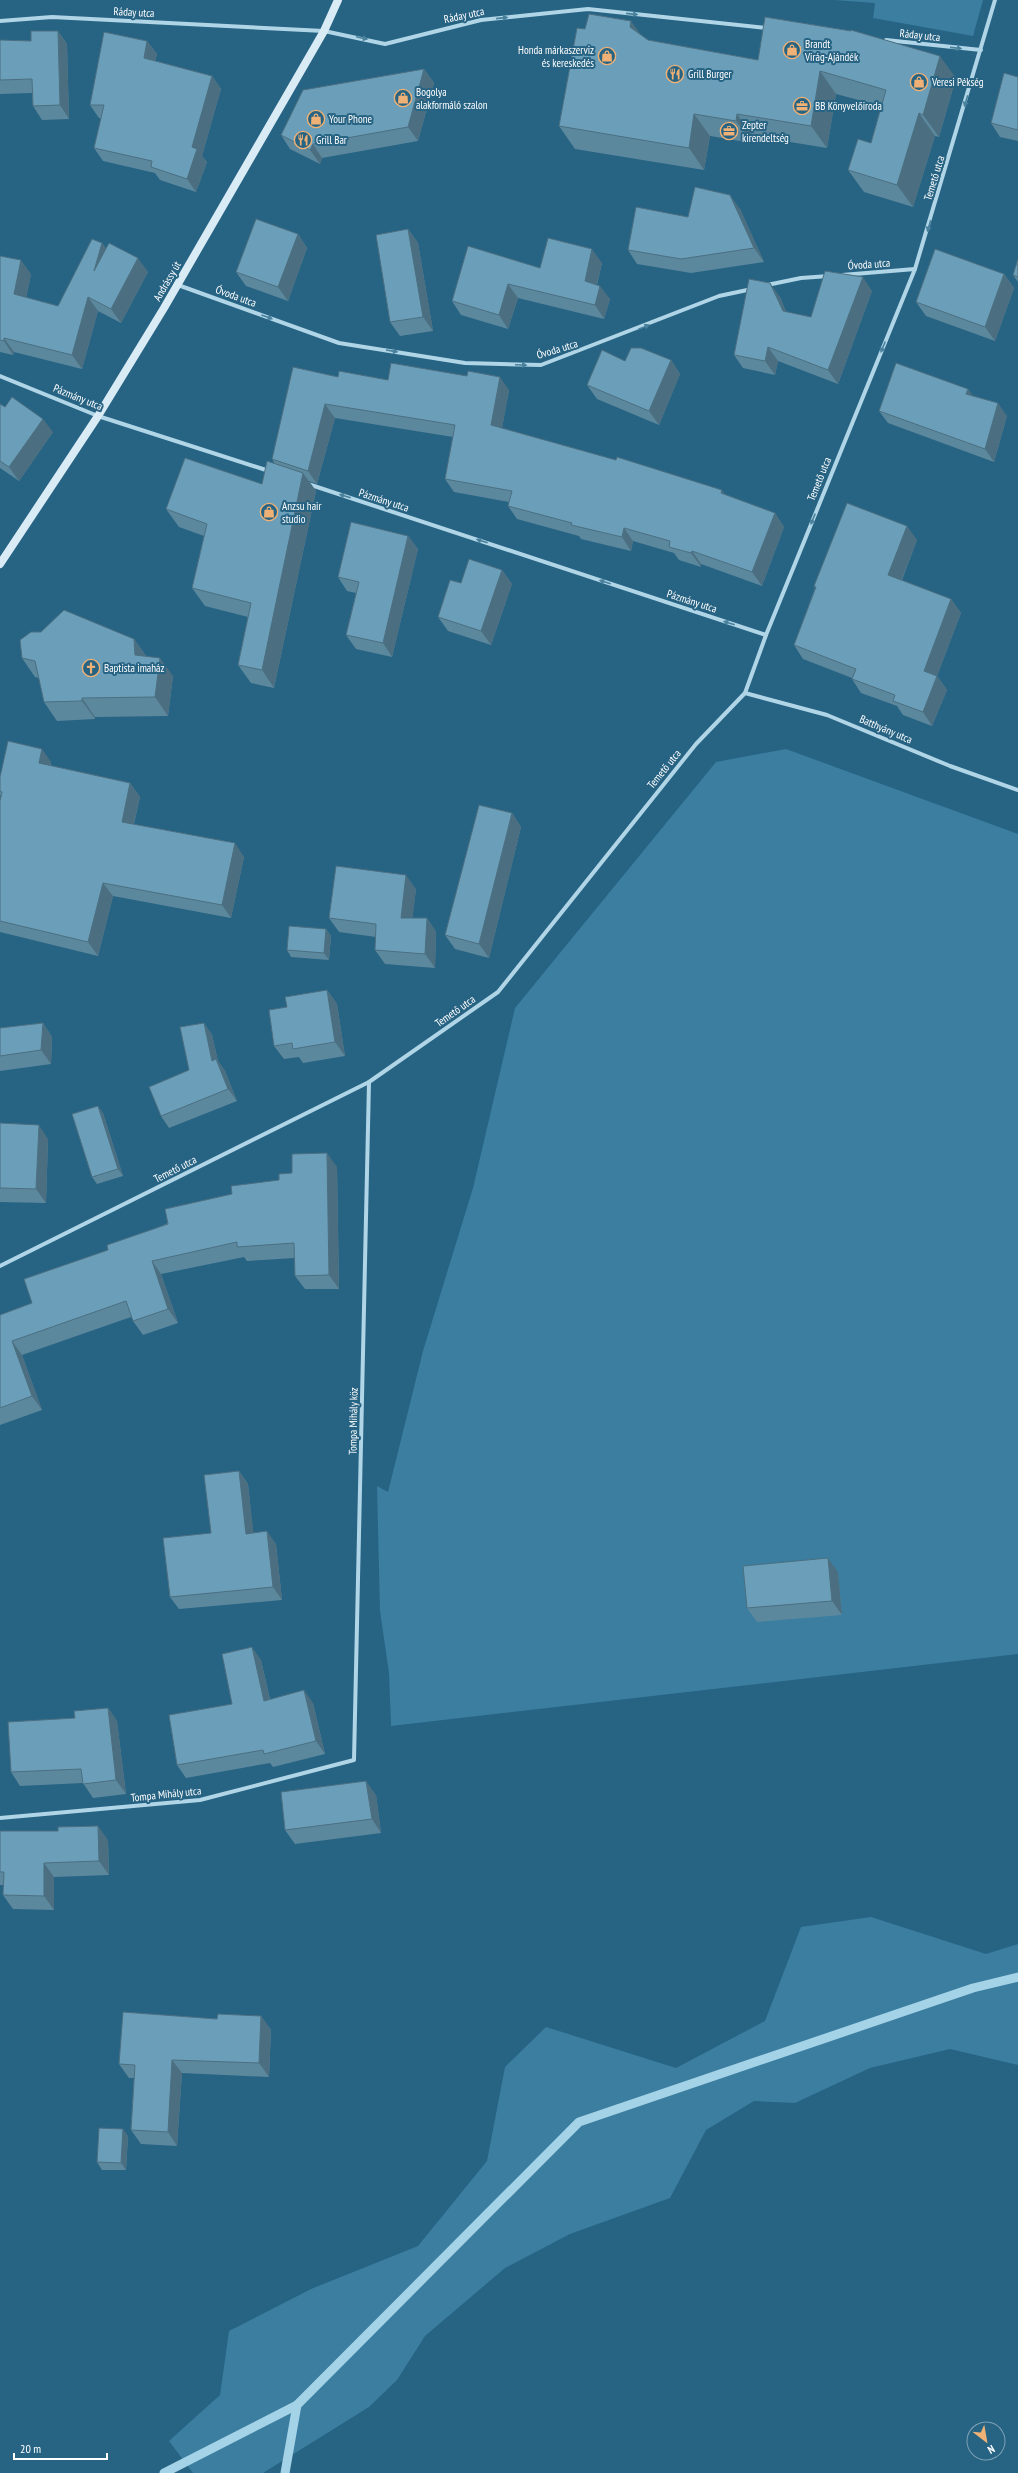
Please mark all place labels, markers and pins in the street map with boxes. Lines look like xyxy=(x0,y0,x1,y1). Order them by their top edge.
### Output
place label: Brandt Virág-Ajándék xyxy=(804,37,859,64)
shop icon: Brandt Virág-Ajándék xyxy=(782,40,802,60)
place label: Honda márkaszerviz és kereskedés xyxy=(518,43,594,70)
shop icon: Honda márkaszerviz és kereskedés xyxy=(597,46,617,66)
restaurant icon: Grill Burger xyxy=(665,64,685,84)
place label: Grill Burger xyxy=(688,67,732,81)
shop icon: Veresi Pékség xyxy=(909,72,929,92)
place label: Veresi Pékség xyxy=(931,75,984,89)
place label: Bogolya alakformáló szalon xyxy=(416,85,488,112)
shop icon: Bogolya alakformáló szalon xyxy=(393,88,413,108)
office icon: BB Könyvelőiroda xyxy=(792,96,812,116)
place label: BB Könyvelőiroda xyxy=(815,99,882,113)
shop icon: Your Phone xyxy=(306,109,326,129)
place label: Your Phone xyxy=(329,112,372,126)
place label: Zepter kirendeltség xyxy=(742,118,789,145)
office icon: Zepter kirendeltség xyxy=(719,121,739,141)
restaurant icon: Grill Bar xyxy=(293,130,313,150)
place label: Grill Bar xyxy=(316,133,347,147)
place label: Anzsu hair studio xyxy=(282,499,321,526)
shop icon: Anzsu hair studio xyxy=(259,502,279,522)
church icon: Baptista imaház xyxy=(81,658,101,678)
place label: Baptista imaház xyxy=(104,661,164,675)

